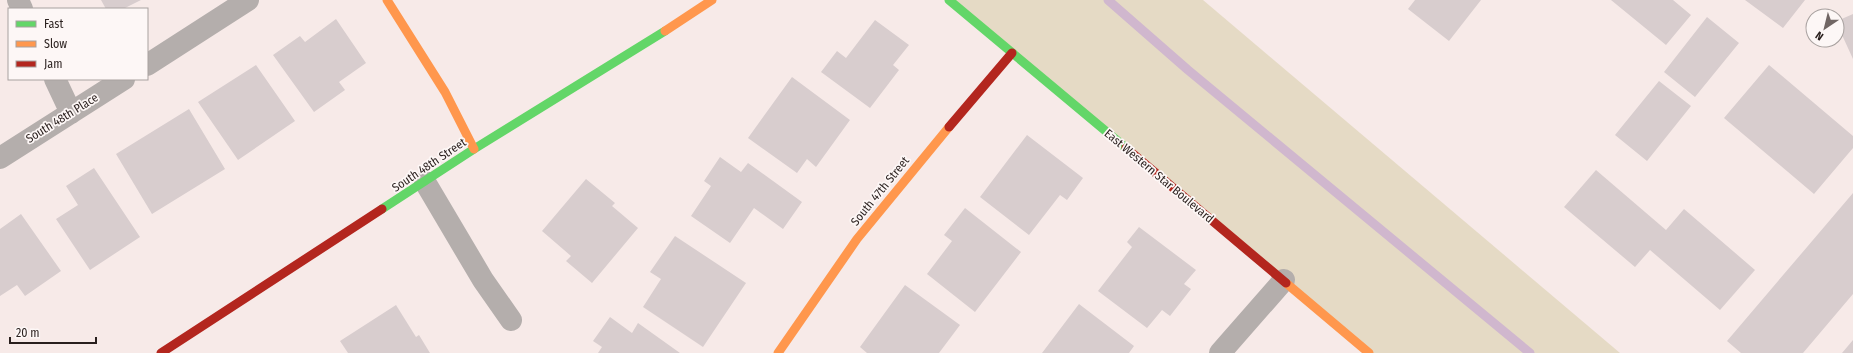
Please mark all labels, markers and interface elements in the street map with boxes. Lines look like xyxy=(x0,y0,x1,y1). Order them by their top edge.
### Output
legend xyxy=(8,8,148,80)
north arrow xyxy=(1805,8,1845,48)
text: Fast xyxy=(44,17,63,31)
text: N xyxy=(1813,29,1826,43)
text: Slow xyxy=(44,37,67,51)
text: Jam xyxy=(44,57,62,71)
street label: South 48th Place xyxy=(23,90,101,146)
street label: East Western Star Boulevard xyxy=(1102,126,1216,226)
street label: South 48th Street xyxy=(389,135,469,195)
street label: South 47th Street xyxy=(848,154,912,228)
scale bar xyxy=(10,319,96,345)
text: 20 m xyxy=(16,326,40,340)

